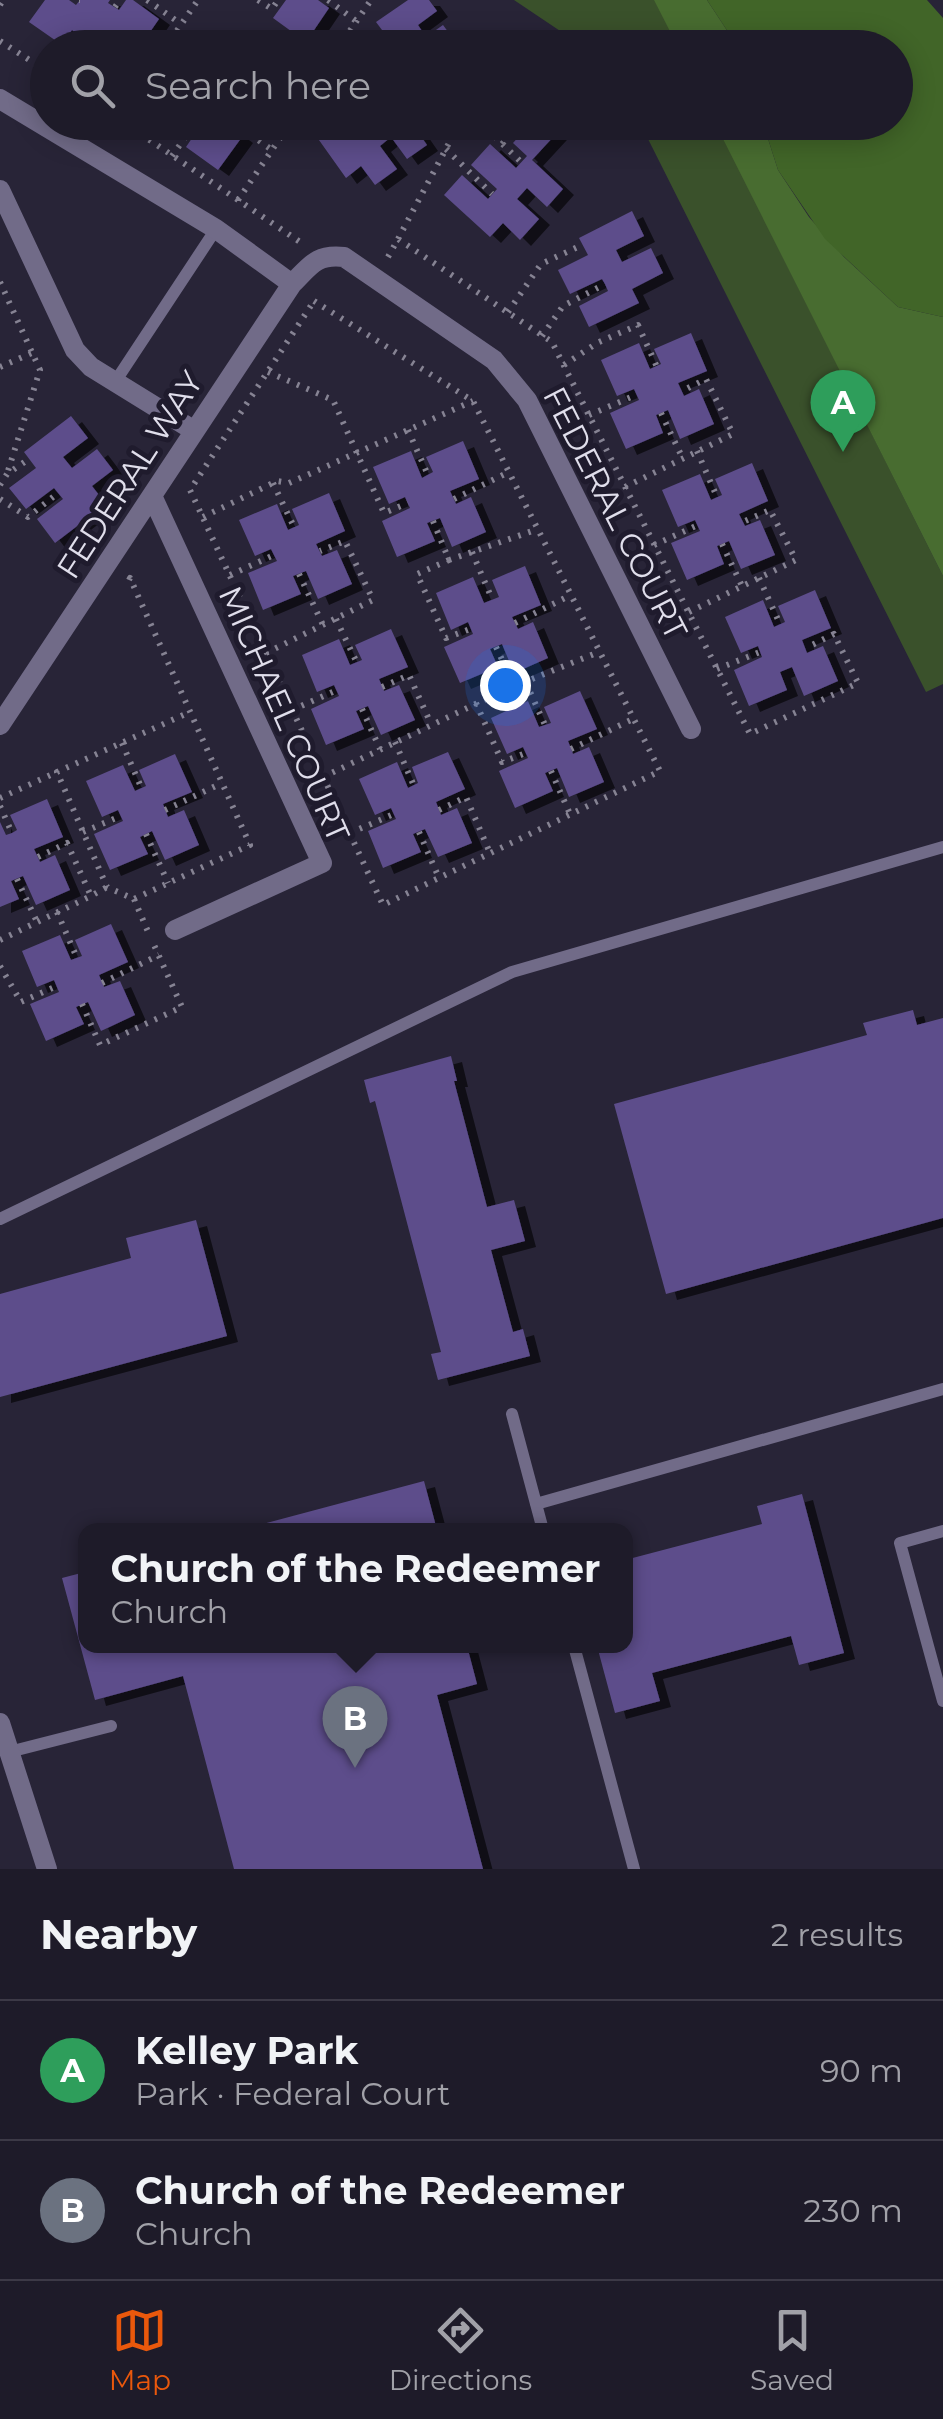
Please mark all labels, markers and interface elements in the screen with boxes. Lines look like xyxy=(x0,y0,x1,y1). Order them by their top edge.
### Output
search box xyxy=(30,30,913,140)
icon: search xyxy=(65,58,120,113)
text: Search here xyxy=(145,62,371,109)
street label: FEDERAL WAY xyxy=(48,363,211,586)
pin: A xyxy=(810,370,876,452)
street label: FEDERAL COURT xyxy=(535,380,696,646)
street label: MICHAEL COURT xyxy=(211,580,359,848)
your location xyxy=(480,660,531,711)
popup xyxy=(78,1523,633,1653)
text: Church of the Redeemer xyxy=(111,1545,600,1592)
text: Church xyxy=(111,1592,228,1631)
pin: B xyxy=(322,1686,388,1768)
text: Nearby xyxy=(40,1908,197,1960)
text: 2 results xyxy=(771,1915,903,1954)
text: Kelley Park xyxy=(135,2027,358,2074)
text: A xyxy=(60,2051,85,2090)
text: 90 m xyxy=(820,2051,903,2090)
text: Park · Federal Court xyxy=(135,2074,450,2113)
text: Church of the Redeemer xyxy=(135,2167,625,2214)
text: B xyxy=(60,2191,85,2230)
text: 230 m xyxy=(803,2191,903,2230)
text: Church xyxy=(135,2214,253,2253)
tab: Map xyxy=(109,2303,171,2397)
tab: Directions xyxy=(389,2303,532,2397)
tab: Saved xyxy=(750,2303,834,2397)

